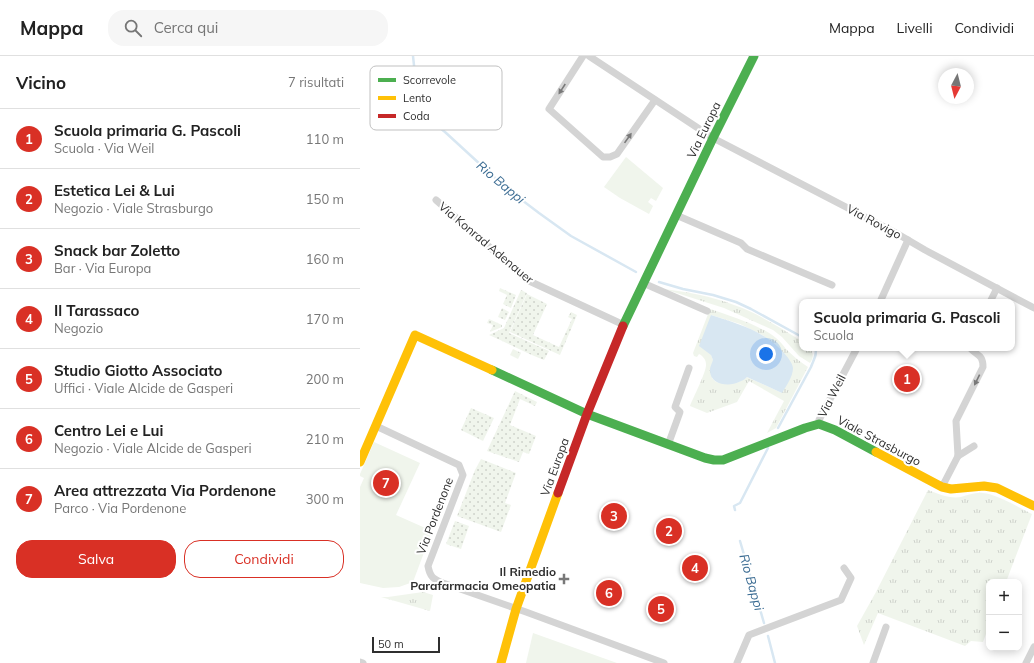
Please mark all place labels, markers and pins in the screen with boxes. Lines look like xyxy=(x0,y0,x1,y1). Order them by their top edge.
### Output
pin: 1 xyxy=(894,364,920,394)
pin: 7 xyxy=(373,468,399,498)
pin: 3 xyxy=(601,501,627,531)
pin: 2 xyxy=(656,516,682,546)
pin: 4 xyxy=(682,553,708,583)
place label: Il Rimedio Parafarmacia Omeopatia xyxy=(410,564,556,593)
marker: Il Rimedio Parafarmacia Omeopatia xyxy=(559,574,569,584)
pin: 6 xyxy=(596,578,622,608)
pin: 5 xyxy=(648,594,674,624)

